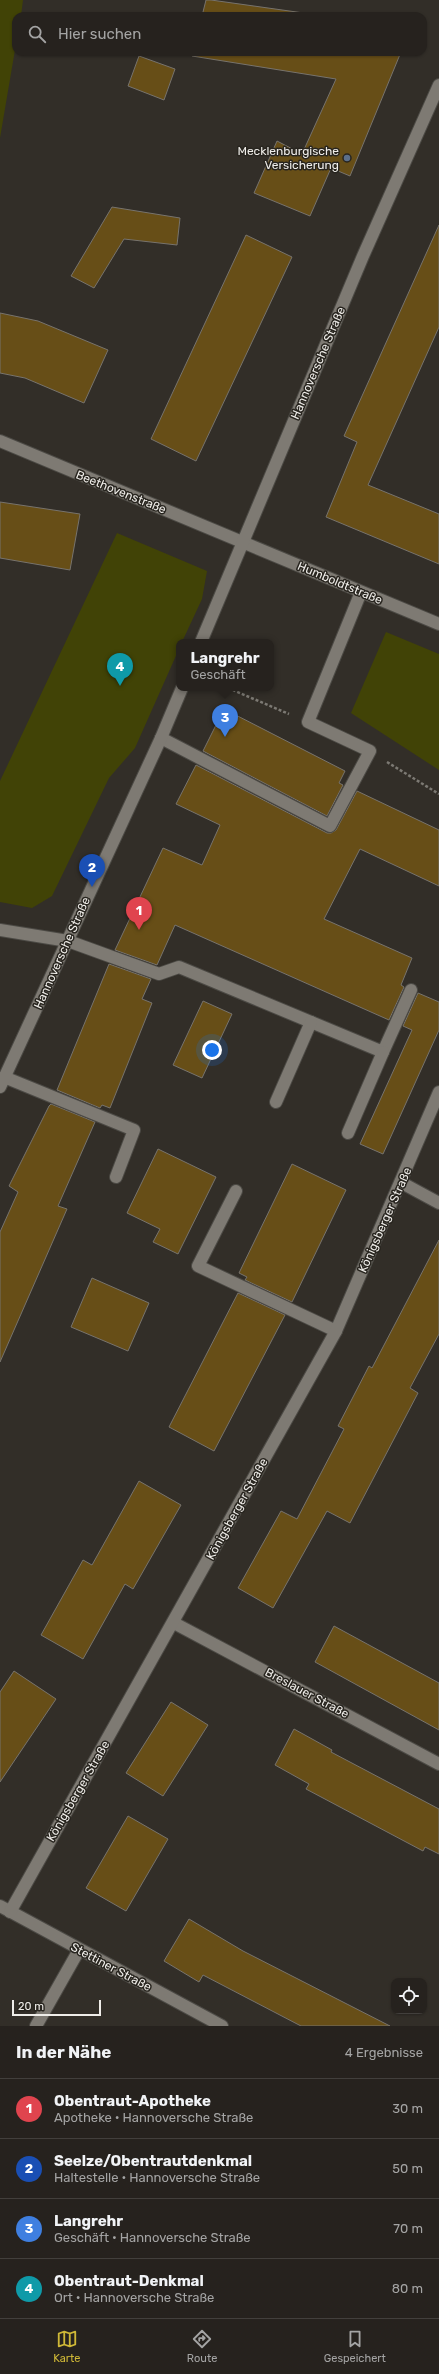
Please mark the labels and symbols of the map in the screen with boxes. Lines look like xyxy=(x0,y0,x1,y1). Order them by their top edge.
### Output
place label: Mecklenburgische Versicherung xyxy=(237,144,339,172)
marker: Mecklenburgische Versicherung xyxy=(342,153,352,163)
street label: Hannoversche Straße xyxy=(288,304,348,421)
street label: Beethovenstraße xyxy=(74,467,168,517)
street label: Humboldtstraße xyxy=(295,559,385,607)
pin: 4 xyxy=(107,653,133,686)
pin: 3 xyxy=(212,704,238,737)
pin: 2 xyxy=(79,854,105,887)
street label: Hannoversche Straße xyxy=(31,895,93,1011)
pin: 1 xyxy=(126,897,152,930)
your location xyxy=(202,1040,222,1060)
street label: Königsberger Straße xyxy=(355,1165,415,1275)
street label: Königsberger Straße xyxy=(203,1456,271,1562)
street label: Breslauer Straße xyxy=(263,1665,352,1721)
street label: Königsberger Straße xyxy=(44,1738,113,1844)
street label: Stettiner Straße xyxy=(68,1940,154,1994)
scale bar xyxy=(12,1998,101,2017)

